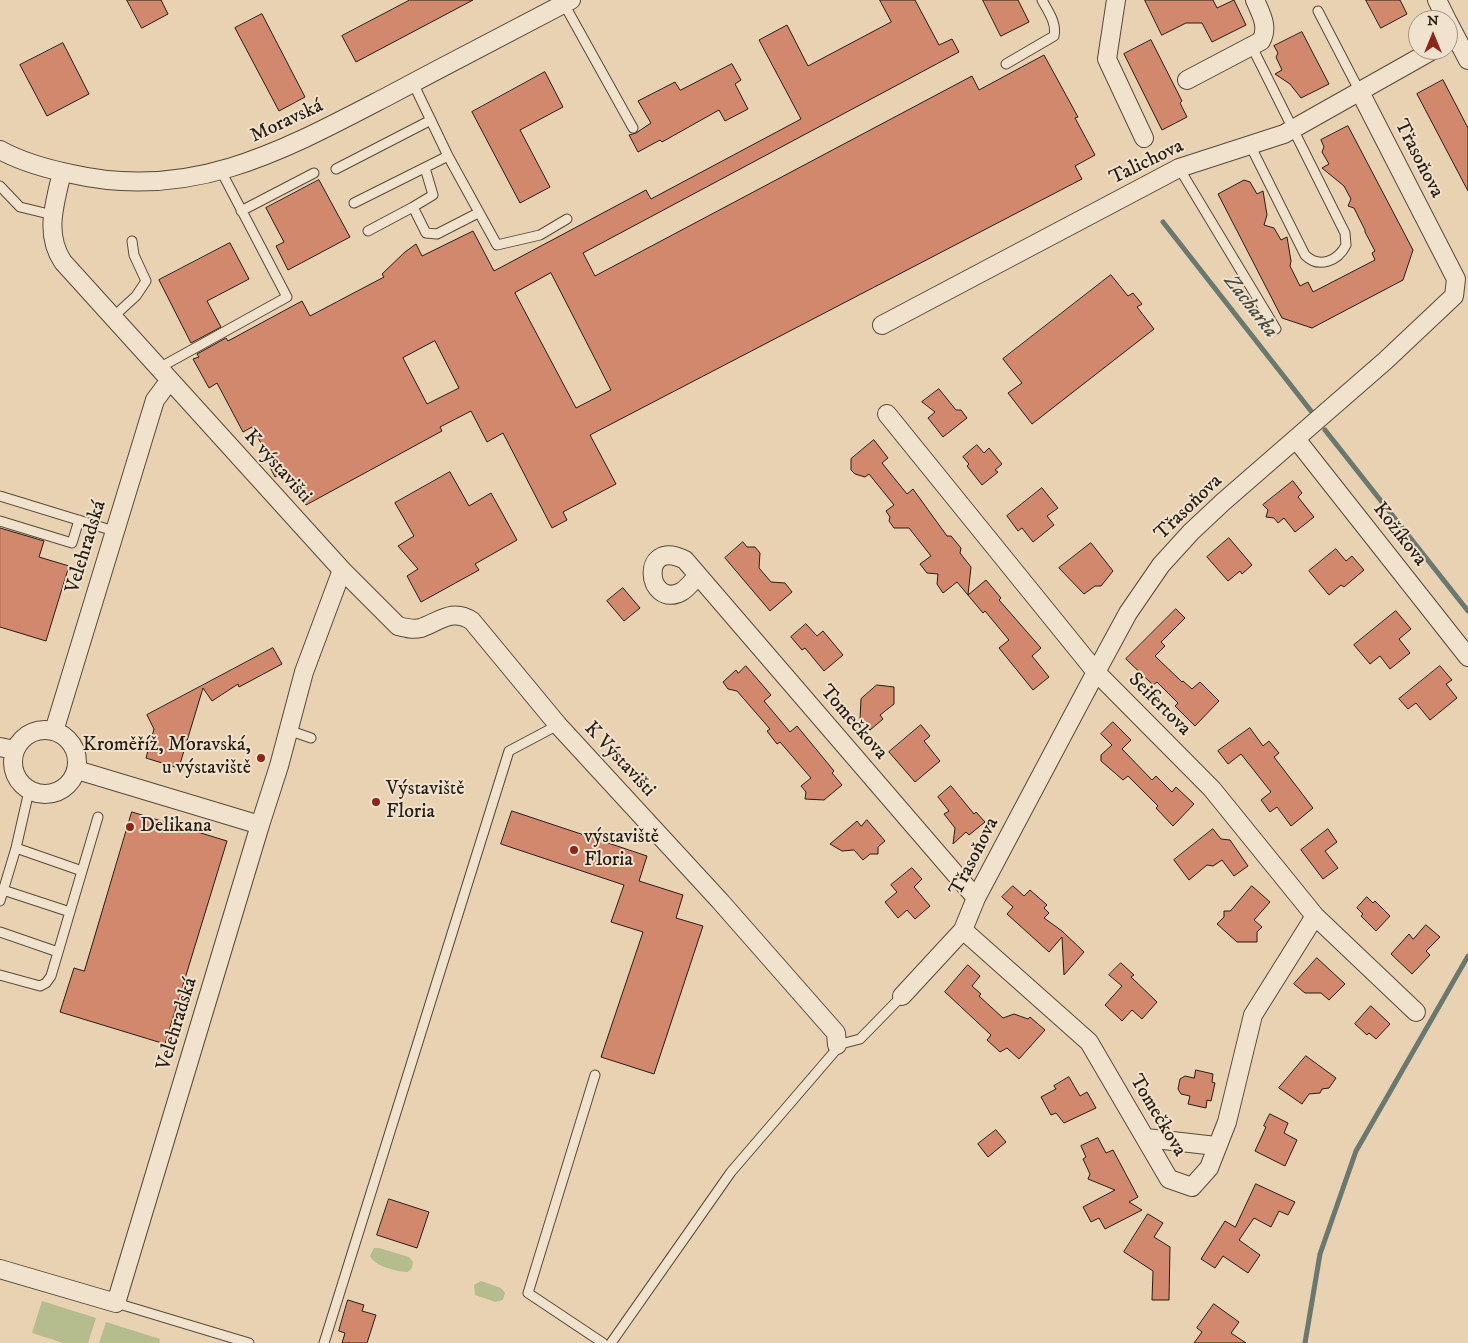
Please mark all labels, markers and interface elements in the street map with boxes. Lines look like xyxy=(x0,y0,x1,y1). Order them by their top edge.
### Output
north arrow xyxy=(1408,10,1458,60)
text: N xyxy=(1427,12,1439,30)
street label: Moravská xyxy=(247,95,327,149)
street label: Třasoňova xyxy=(1388,116,1448,202)
street label: Talichova xyxy=(1106,135,1188,191)
water label: Zacharka xyxy=(1218,270,1282,344)
street label: K výstavišti xyxy=(238,425,316,509)
street label: Třasoňova xyxy=(1150,470,1228,546)
street label: Velehradská xyxy=(62,498,112,596)
street label: Kožíkova xyxy=(1367,498,1431,572)
street label: Seifertova xyxy=(1122,668,1196,742)
street label: Tomečkova xyxy=(814,681,892,765)
street label: K Výstavišti xyxy=(578,718,660,802)
place label: Kroměříž, Moravská, u výstaviště xyxy=(83,734,251,781)
marker: Kroměříž, Moravská, u výstaviště xyxy=(255,752,267,764)
place label: Výstaviště Floria xyxy=(386,778,465,825)
marker: Výstaviště Floria xyxy=(370,796,382,808)
street label: Třasoňova xyxy=(945,814,1005,900)
place label: Delikana xyxy=(140,815,212,839)
marker: Delikana xyxy=(124,821,136,833)
place label: výstaviště Floria xyxy=(584,826,659,873)
marker: výstaviště Floria xyxy=(568,844,580,856)
street label: Velehradská xyxy=(153,975,203,1073)
street label: Tomečkova xyxy=(1123,1071,1191,1161)

